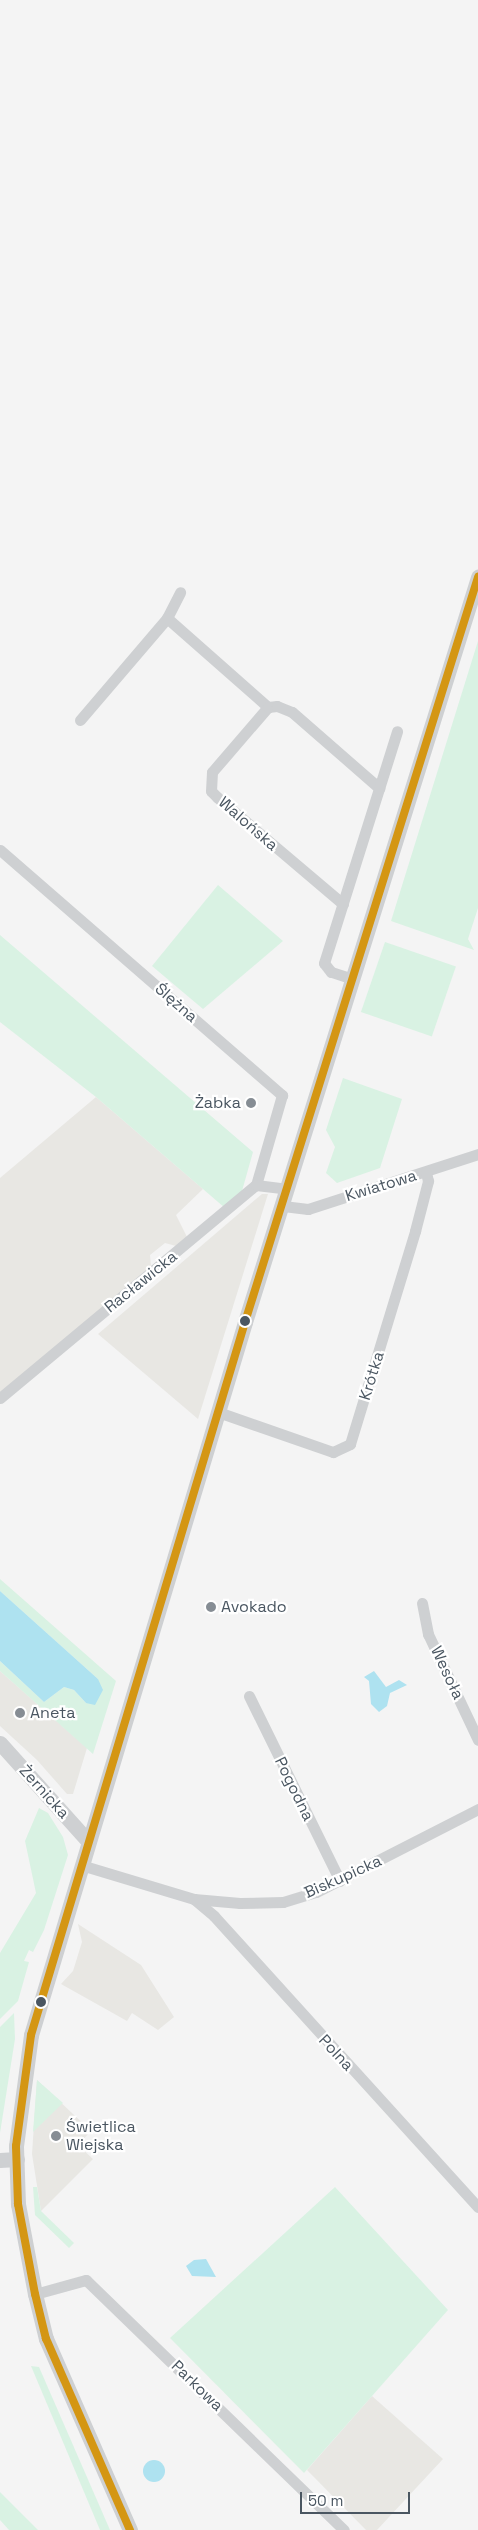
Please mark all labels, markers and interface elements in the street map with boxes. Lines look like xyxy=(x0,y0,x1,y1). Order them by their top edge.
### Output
street label: Walońska xyxy=(214,793,282,855)
street label: Ślężna xyxy=(151,979,201,1027)
place label: Żabka xyxy=(195,1093,241,1113)
marker: Żabka xyxy=(245,1097,257,1109)
street label: Kwiatowa xyxy=(343,1166,419,1206)
street label: Racławicka xyxy=(101,1247,181,1317)
unlabelled marker xyxy=(240,1316,250,1326)
street label: Krótka xyxy=(356,1349,388,1403)
place label: Avokado xyxy=(221,1597,287,1617)
marker: Avokado xyxy=(205,1601,217,1613)
street label: Wesoła xyxy=(426,1643,468,1703)
place label: Aneta xyxy=(30,1703,76,1723)
marker: Aneta xyxy=(14,1707,26,1719)
street label: Pogodna xyxy=(270,1754,318,1824)
street label: Żernicka xyxy=(15,1761,73,1823)
street label: Biskupicka xyxy=(301,1851,385,1903)
unlabelled marker xyxy=(36,1997,46,2007)
street label: Polna xyxy=(315,2031,357,2075)
place label: Świetlica Wiejska xyxy=(66,2117,136,2155)
marker: Świetlica Wiejska xyxy=(50,2130,62,2142)
street label: Parkowa xyxy=(167,2357,227,2415)
scale bar xyxy=(303,2482,413,2514)
text: 50 m xyxy=(308,2491,343,2510)

